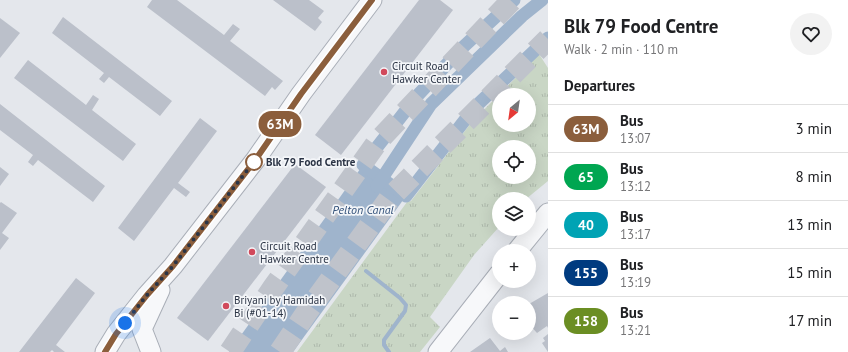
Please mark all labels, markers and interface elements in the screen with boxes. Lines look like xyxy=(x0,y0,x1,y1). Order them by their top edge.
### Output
button: heart xyxy=(790,13,832,55)
text: Blk 79 Food Centre xyxy=(564,14,719,38)
text: Walk · 2 min · 110 m xyxy=(564,41,678,58)
place label: Circuit Road Hawker Center xyxy=(392,59,461,86)
marker: Circuit Road Hawker Center xyxy=(379,67,389,77)
text: Departures xyxy=(564,76,635,95)
north arrow xyxy=(492,88,536,132)
map controls xyxy=(492,88,536,340)
line badge: 63M xyxy=(257,111,303,137)
text: Bus xyxy=(620,111,643,130)
text: 63M xyxy=(266,115,294,133)
text: 3 min xyxy=(795,119,832,138)
text: 63M xyxy=(572,120,600,138)
text: 13:07 xyxy=(620,130,651,147)
button: locate xyxy=(492,140,536,184)
marker: Blk 79 Food Centre xyxy=(245,153,263,171)
place label: Blk 79 Food Centre xyxy=(266,155,356,169)
text: Bus xyxy=(620,159,643,178)
text: 8 min xyxy=(795,167,832,186)
text: 65 xyxy=(578,168,594,186)
text: 13:12 xyxy=(620,178,651,195)
button: layers xyxy=(492,192,536,236)
water label: Pelton Canal xyxy=(332,202,395,217)
text: Bus xyxy=(620,207,643,226)
text: 13 min xyxy=(787,215,832,234)
text: 40 xyxy=(578,216,594,234)
text: 13:17 xyxy=(620,226,651,243)
place label: Circuit Road Hawker Centre xyxy=(260,239,329,266)
button: + xyxy=(492,244,536,288)
marker: Circuit Road Hawker Centre xyxy=(247,247,257,257)
text: Bus xyxy=(620,255,643,274)
text: 15 min xyxy=(787,263,832,282)
text: 155 xyxy=(574,264,598,282)
text: 13:19 xyxy=(620,274,651,291)
place label: Briyani by Hamidah Bi (#01-14) xyxy=(234,293,325,320)
button: − xyxy=(492,296,536,340)
marker: Briyani by Hamidah Bi (#01-14) xyxy=(221,301,231,311)
text: Bus xyxy=(620,303,643,322)
text: 17 min xyxy=(788,311,832,330)
text: 158 xyxy=(574,312,598,330)
your location xyxy=(115,313,135,333)
text: 13:21 xyxy=(620,322,651,339)

